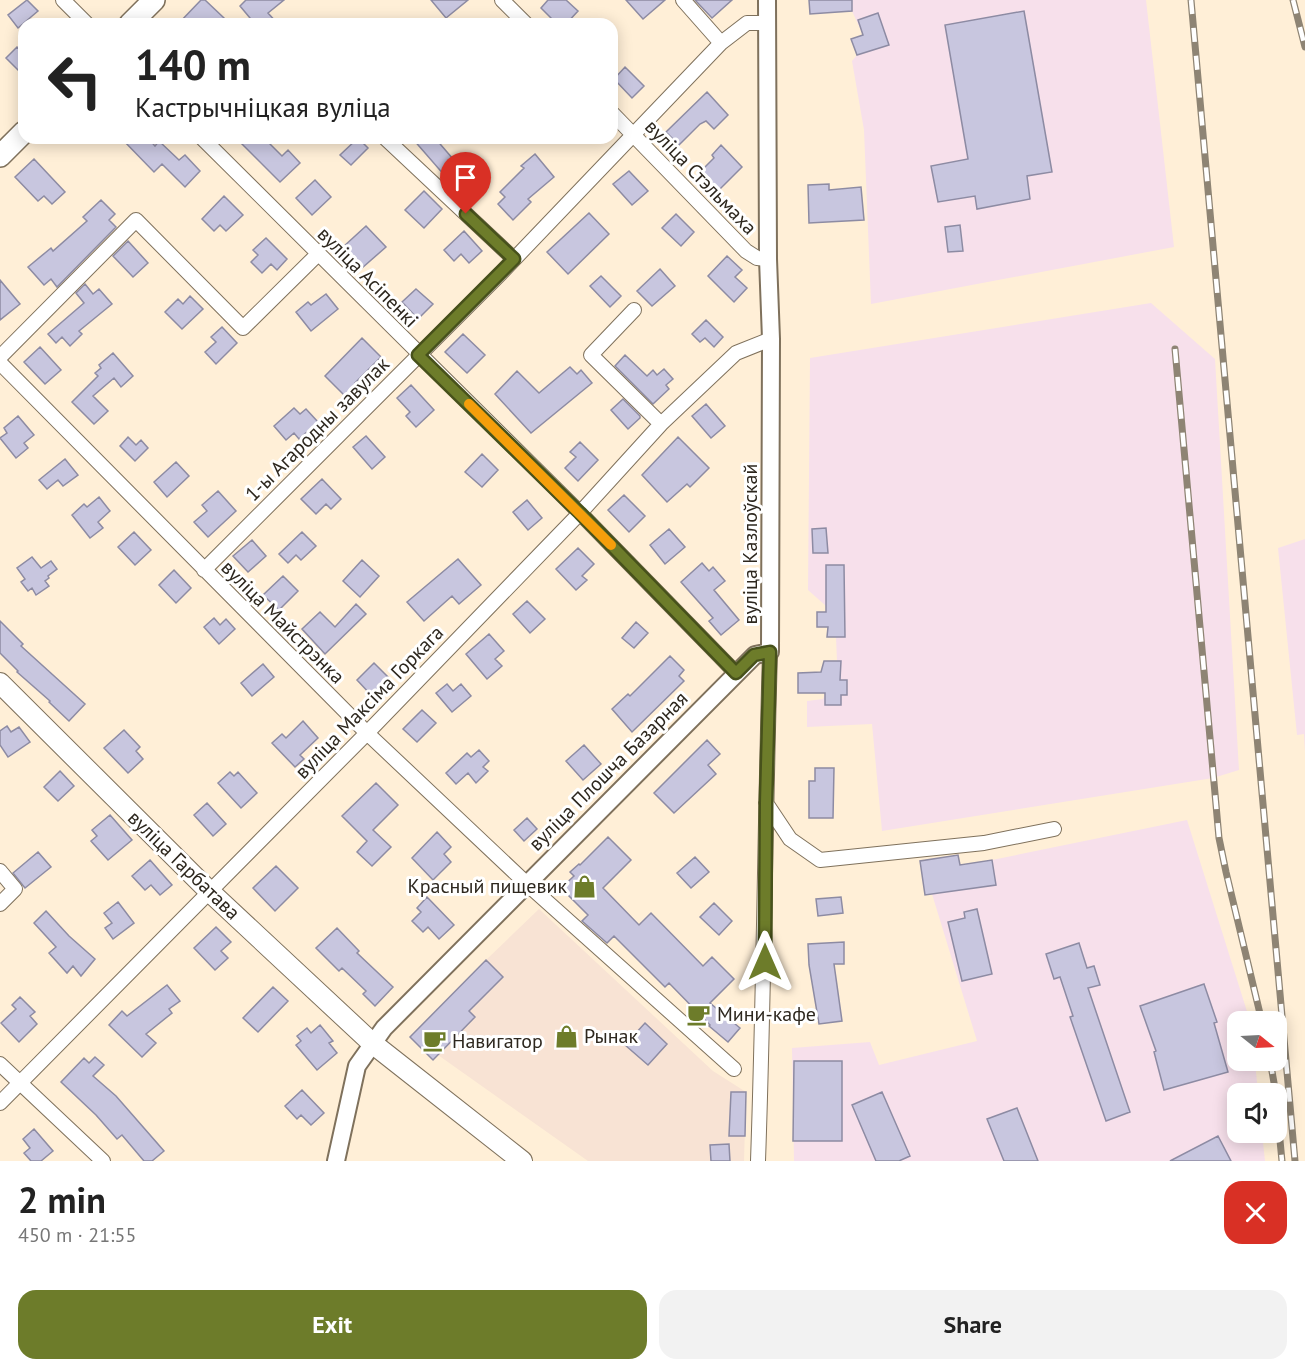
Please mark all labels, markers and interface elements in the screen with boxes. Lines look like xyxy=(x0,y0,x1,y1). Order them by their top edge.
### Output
text: 140 m xyxy=(135,37,251,92)
icon: left xyxy=(36,42,114,120)
text: Кастрычніцкая вуліца xyxy=(135,90,391,124)
street label: вуліца Стэльмаха xyxy=(639,114,763,240)
pin xyxy=(440,152,491,214)
icon: arrive xyxy=(449,161,482,194)
street label: вуліца Асіпенкі xyxy=(312,221,424,333)
street label: 1-ы Агародны завулак xyxy=(239,351,395,507)
street label: вуліца Казлоўскай xyxy=(737,464,763,624)
street label: вуліца Майстрэнка xyxy=(216,555,350,689)
street label: вуліца Максіма Горкага xyxy=(289,620,449,784)
street label: вуліца Плошча Базарная xyxy=(523,686,693,856)
street label: вуліца Гарбатава xyxy=(122,805,246,925)
place label: Красный пищевик xyxy=(407,873,567,899)
shop icon: Красный пищевик xyxy=(572,873,598,899)
position arrow xyxy=(733,930,797,994)
cafe icon: Мини-кафе xyxy=(686,1001,712,1027)
place label: Мини-кафе xyxy=(717,1001,816,1027)
north arrow xyxy=(1227,1011,1287,1071)
map controls xyxy=(1227,1011,1287,1143)
shop icon: Рынак xyxy=(553,1023,579,1049)
place label: Рынак xyxy=(584,1023,638,1049)
cafe icon: Навигатор xyxy=(421,1028,447,1054)
place label: Навигатор xyxy=(452,1028,543,1054)
button: sound xyxy=(1227,1083,1287,1143)
text: 2 min xyxy=(18,1176,106,1223)
button: close xyxy=(1224,1181,1287,1244)
text: 450 m · 21:55 xyxy=(18,1222,136,1248)
button: Exit xyxy=(18,1290,647,1359)
button: Share xyxy=(659,1290,1287,1359)

